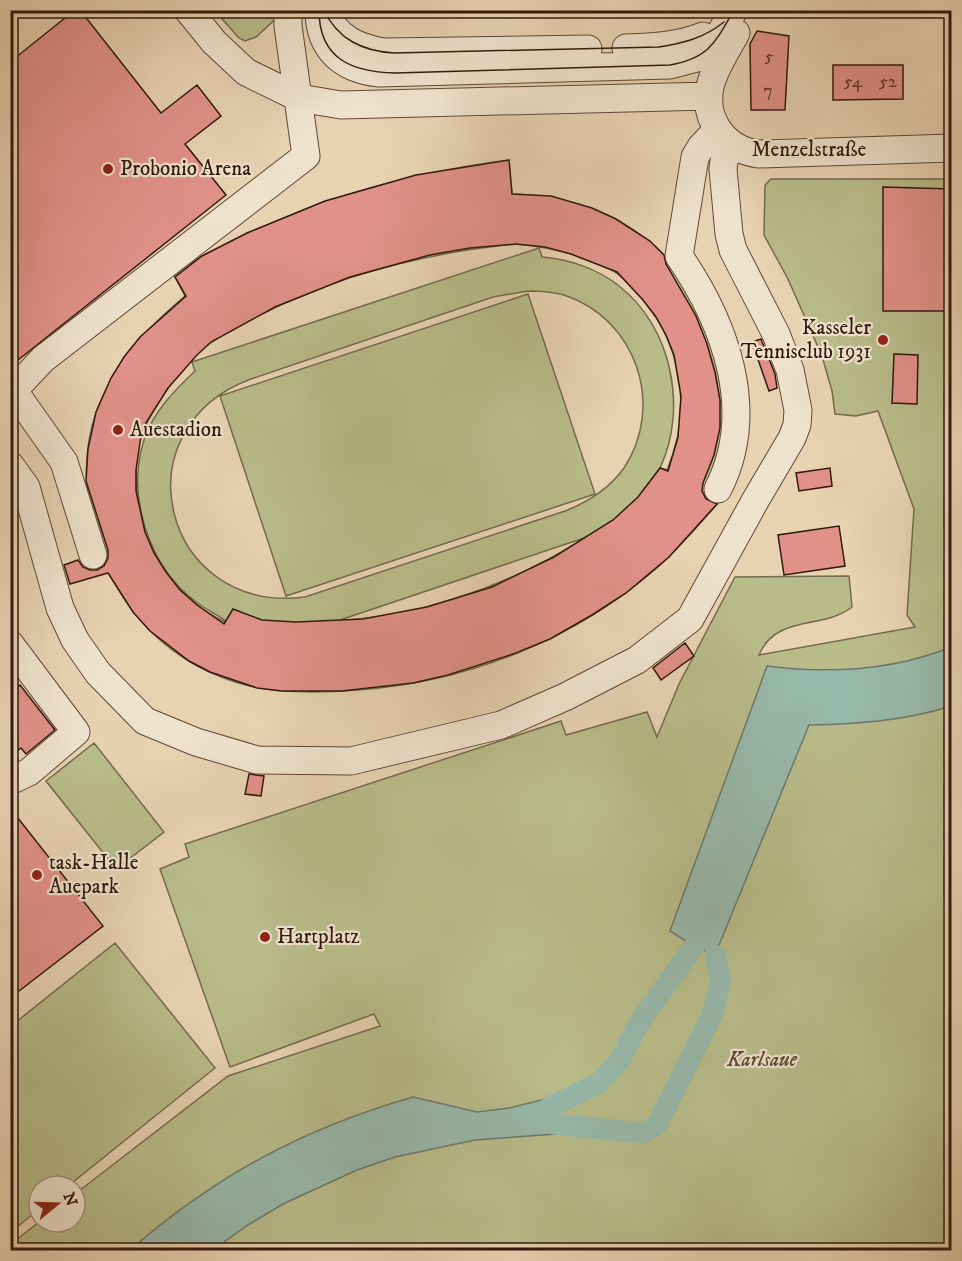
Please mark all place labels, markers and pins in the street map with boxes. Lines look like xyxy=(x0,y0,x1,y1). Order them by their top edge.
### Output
place label: Probonio Arena xyxy=(120,156,251,182)
marker: Probonio Arena xyxy=(101,162,115,176)
place label: Kasseler Tennisclub 1931 xyxy=(741,315,871,365)
marker: Kasseler Tennisclub 1931 xyxy=(876,333,890,347)
place label: Auestadion xyxy=(130,417,222,443)
marker: Auestadion xyxy=(111,423,125,437)
place label: task-Halle Auepark xyxy=(49,850,139,900)
marker: task-Halle Auepark xyxy=(30,868,44,882)
place label: Hartplatz xyxy=(277,924,360,950)
marker: Hartplatz xyxy=(258,930,272,944)

